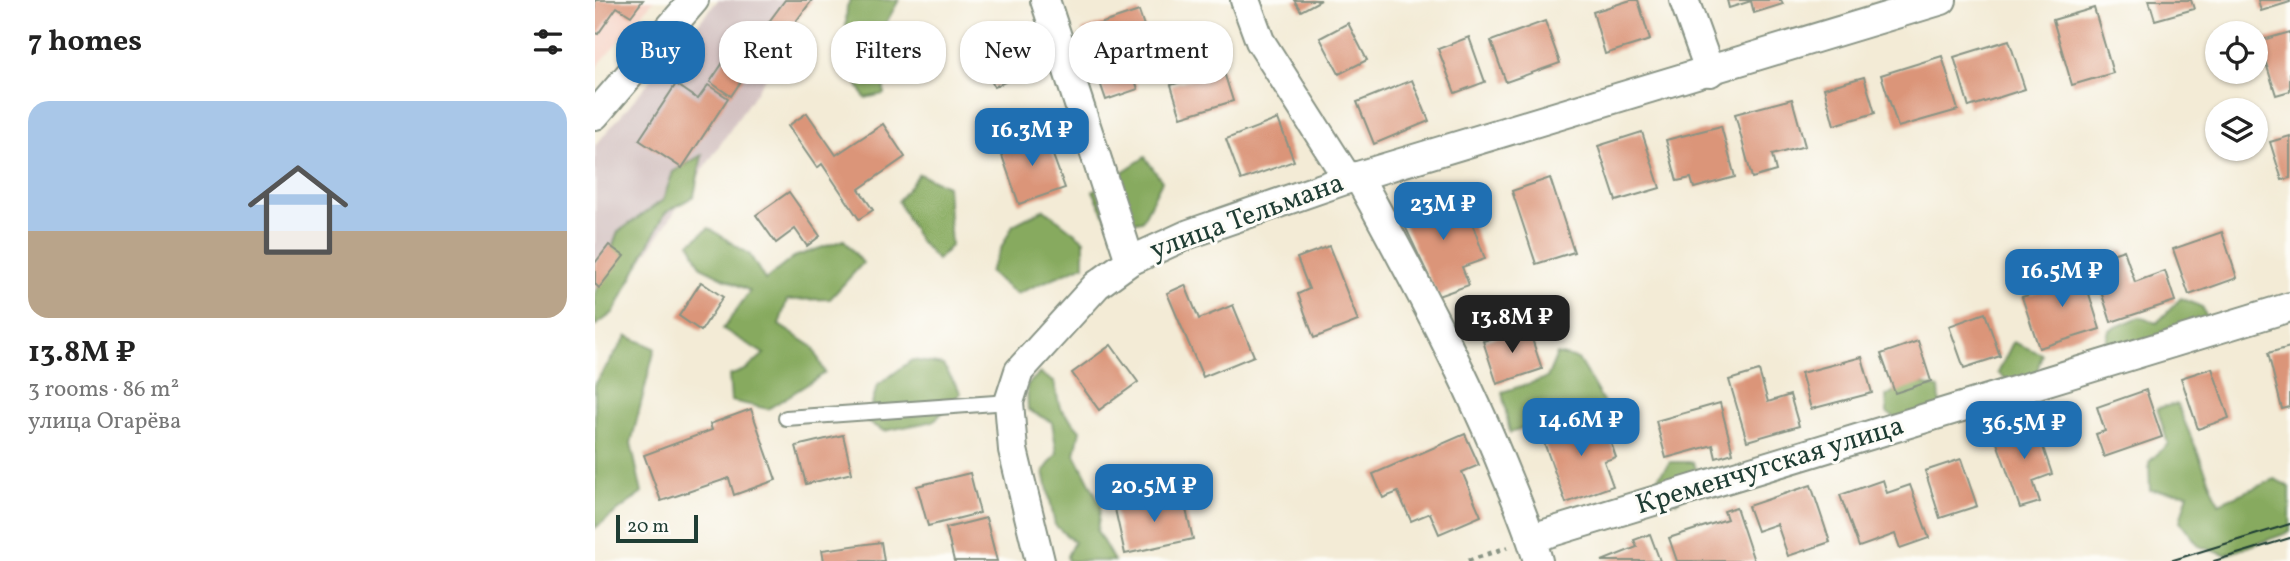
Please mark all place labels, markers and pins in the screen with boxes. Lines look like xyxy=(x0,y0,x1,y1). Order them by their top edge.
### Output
pin: 16.3M ₽ xyxy=(967,108,1097,168)
pin: 23M ₽ xyxy=(1394,182,1492,242)
pin: 16.5M ₽ xyxy=(1997,250,2127,309)
pin: 13.8M ₽ xyxy=(1447,296,1577,355)
pin: 14.6M ₽ xyxy=(1516,398,1646,458)
pin: 36.5M ₽ xyxy=(1959,402,2089,461)
pin: 20.5M ₽ xyxy=(1089,464,1219,524)

